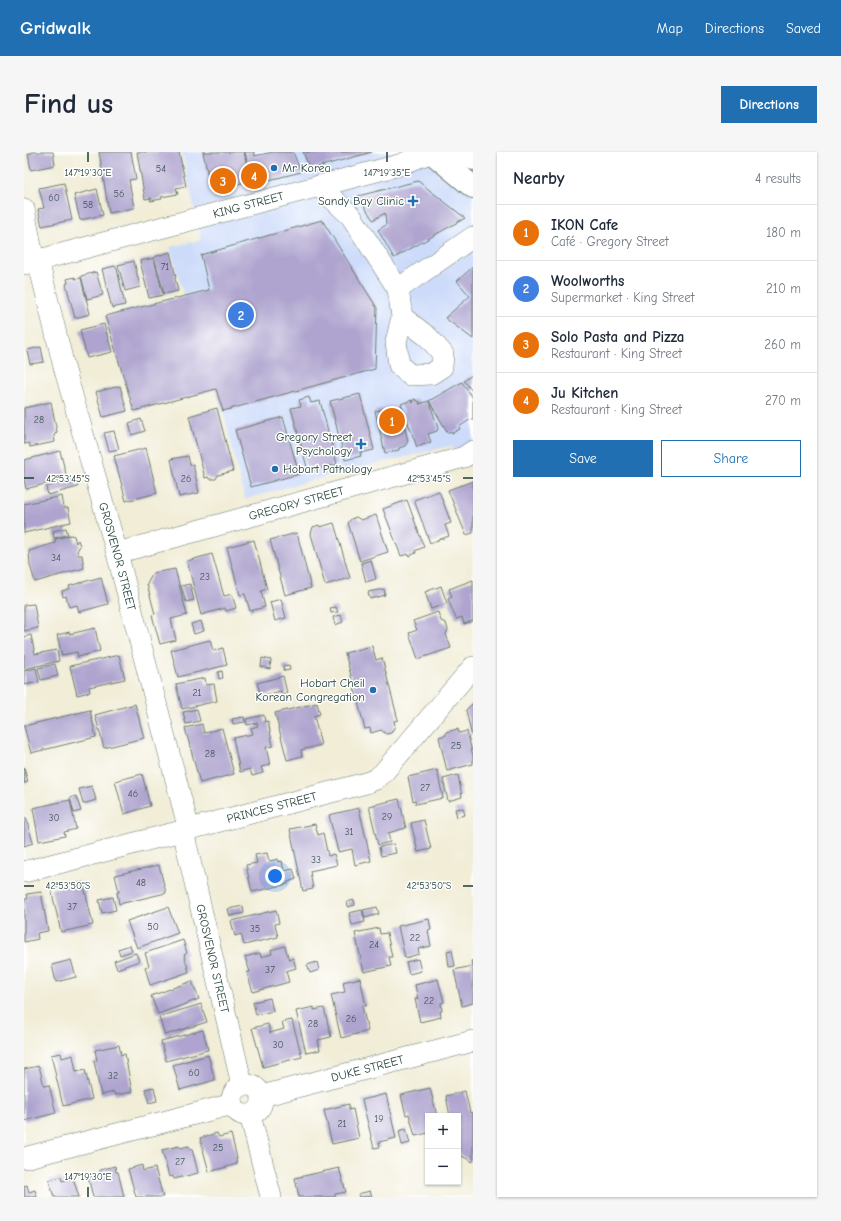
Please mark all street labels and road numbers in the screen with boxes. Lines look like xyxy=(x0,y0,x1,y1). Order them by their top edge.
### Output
street label: KING STREET xyxy=(211,189,286,221)
street label: GREGORY STREET xyxy=(247,483,346,523)
street label: GROSVENOR STREET xyxy=(96,501,139,613)
street label: PRINCES STREET xyxy=(225,789,319,826)
street label: GROSVENOR STREET xyxy=(193,903,232,1015)
street label: DUKE STREET xyxy=(330,1052,406,1085)

